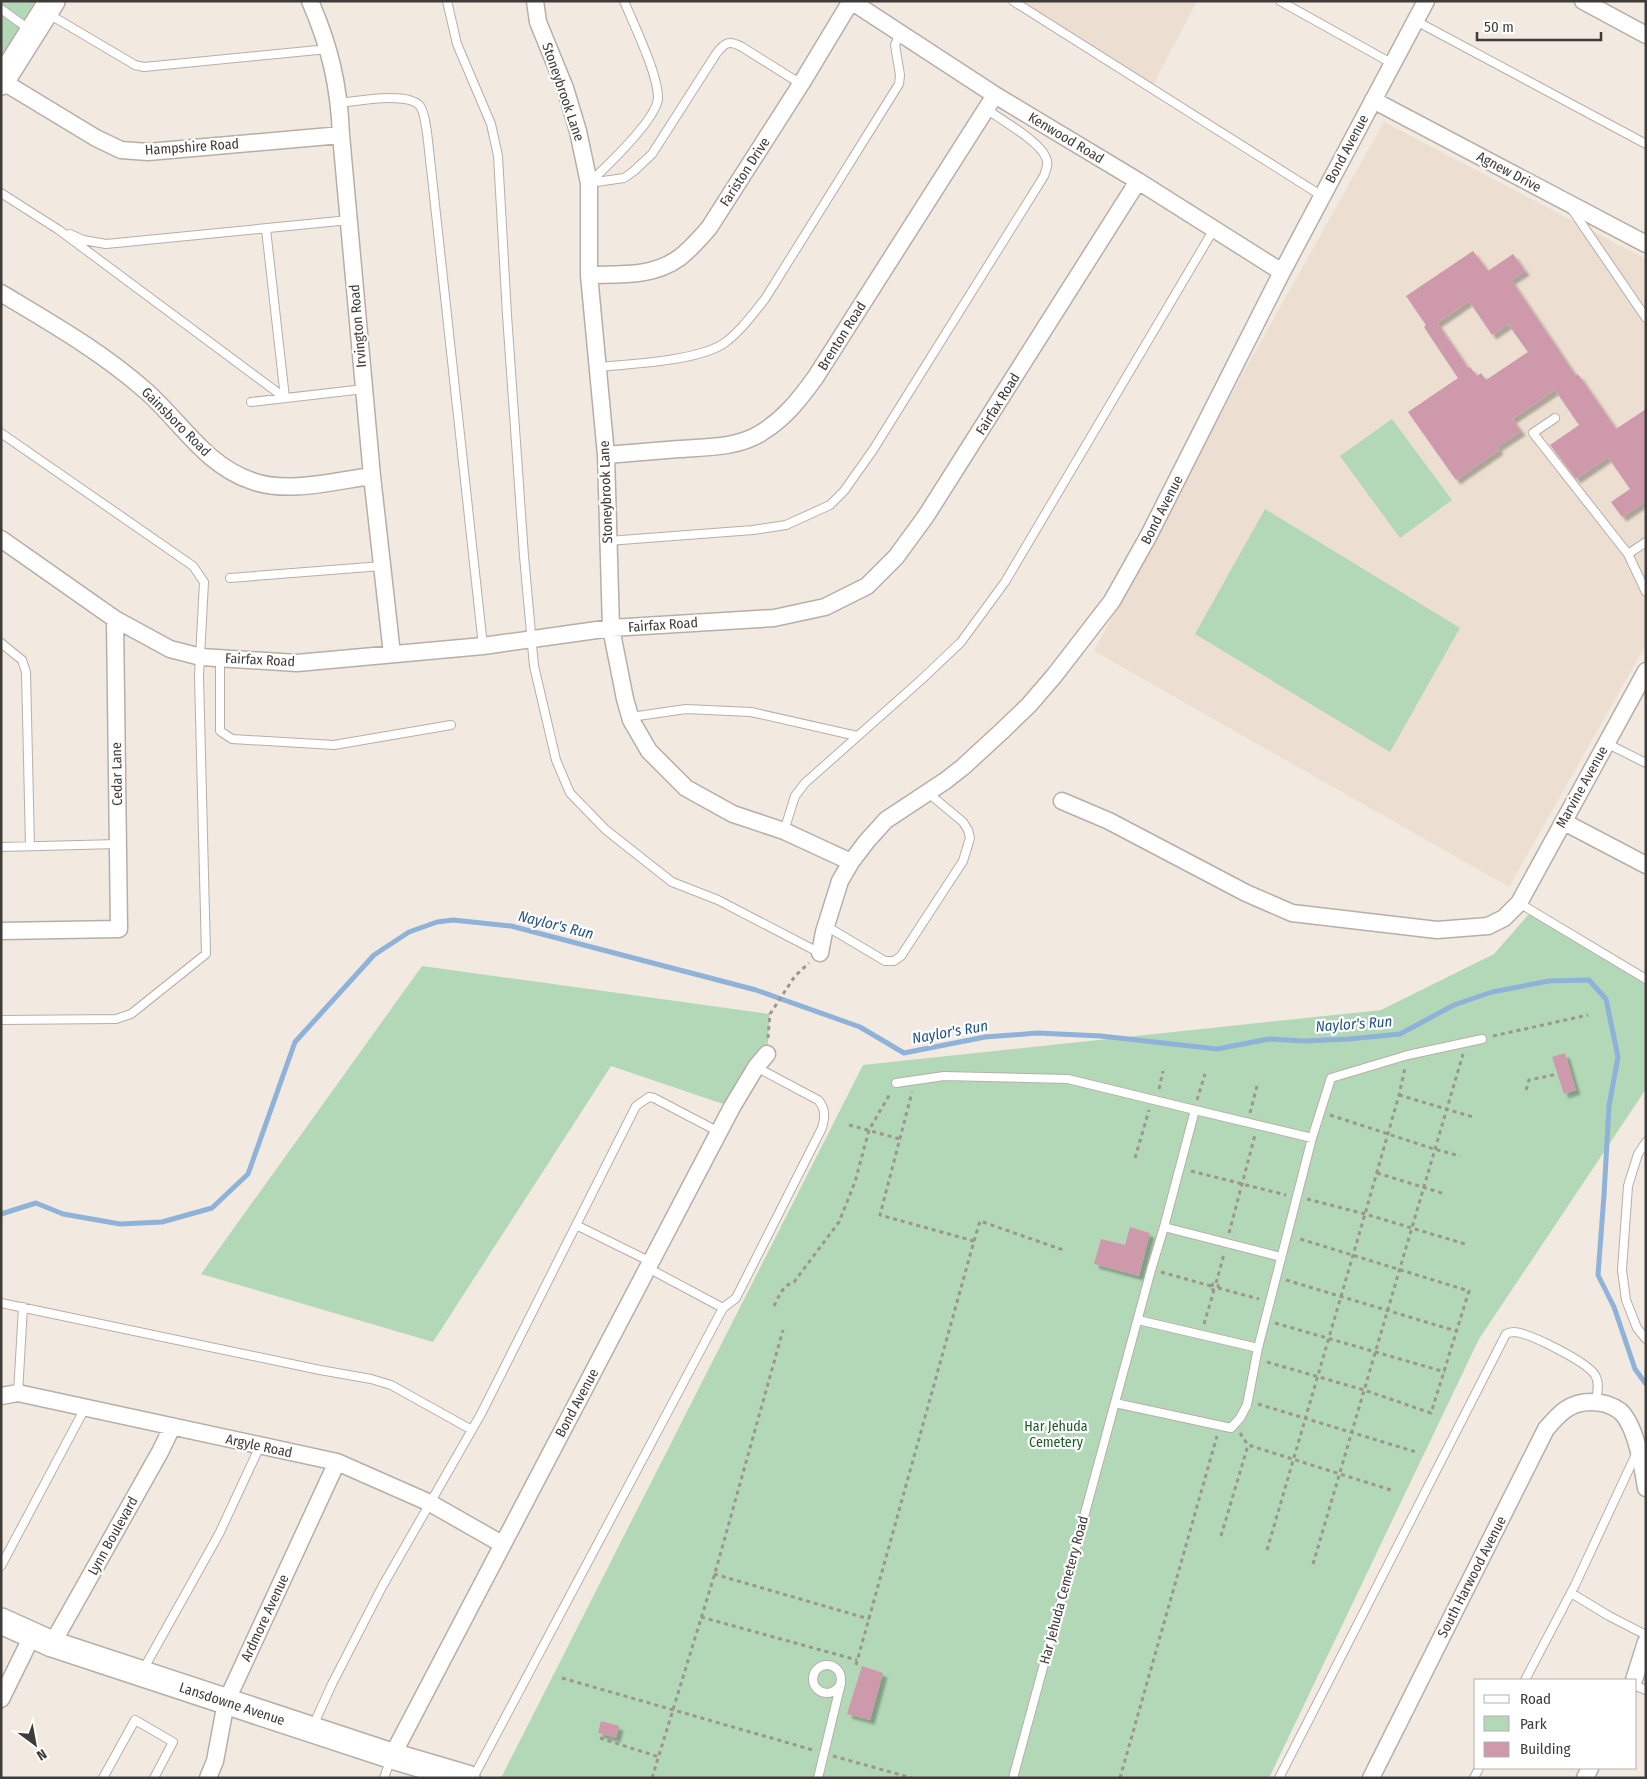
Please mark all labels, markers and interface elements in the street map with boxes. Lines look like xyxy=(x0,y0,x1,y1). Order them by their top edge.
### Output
scale bar xyxy=(1477,10,1601,42)
text: 50 m xyxy=(1484,18,1514,36)
street label: Stoneybrook Lane xyxy=(538,41,588,143)
street label: Kenwood Road xyxy=(1025,109,1107,167)
street label: Bond Avenue xyxy=(1322,112,1372,186)
street label: Fariston Drive xyxy=(716,134,774,210)
street label: Hampshire Road xyxy=(144,135,240,159)
street label: Agnew Drive xyxy=(1474,148,1544,196)
street label: Irvington Road xyxy=(346,284,370,368)
street label: Brenton Road xyxy=(814,298,870,374)
street label: Fairfax Road xyxy=(972,370,1024,438)
street label: Gainsboro Road xyxy=(138,384,214,460)
street label: Stoneybrook Lane xyxy=(596,440,616,544)
street label: Bond Avenue xyxy=(1137,473,1187,547)
street label: Fairfax Road xyxy=(628,614,698,636)
street label: Fairfax Road xyxy=(225,650,295,670)
street label: Cedar Lane xyxy=(108,742,126,806)
street label: Marvine Avenue xyxy=(1552,743,1612,831)
water label: Naylor's Run xyxy=(517,907,595,943)
water label: Naylor's Run xyxy=(1315,1012,1393,1036)
water label: Naylor's Run xyxy=(911,1016,989,1048)
street label: Bond Avenue xyxy=(552,1366,602,1440)
park label: Har Jehuda Cemetery xyxy=(1024,1418,1088,1451)
street label: Argyle Road xyxy=(224,1431,294,1461)
street label: Lynn Boulevard xyxy=(84,1494,142,1578)
street label: South Harwood Avenue xyxy=(1434,1513,1510,1641)
street label: Har Jehuda Cemetery Road xyxy=(1036,1514,1092,1666)
street label: Ardmore Avenue xyxy=(237,1572,293,1664)
street label: Lansdowne Avenue xyxy=(177,1679,287,1729)
legend xyxy=(1474,1679,1637,1769)
text: Road xyxy=(1520,1690,1551,1708)
text: Park xyxy=(1520,1715,1547,1733)
north arrow xyxy=(10,1719,60,1769)
text: Building xyxy=(1520,1740,1571,1758)
text: N xyxy=(34,1745,50,1764)

